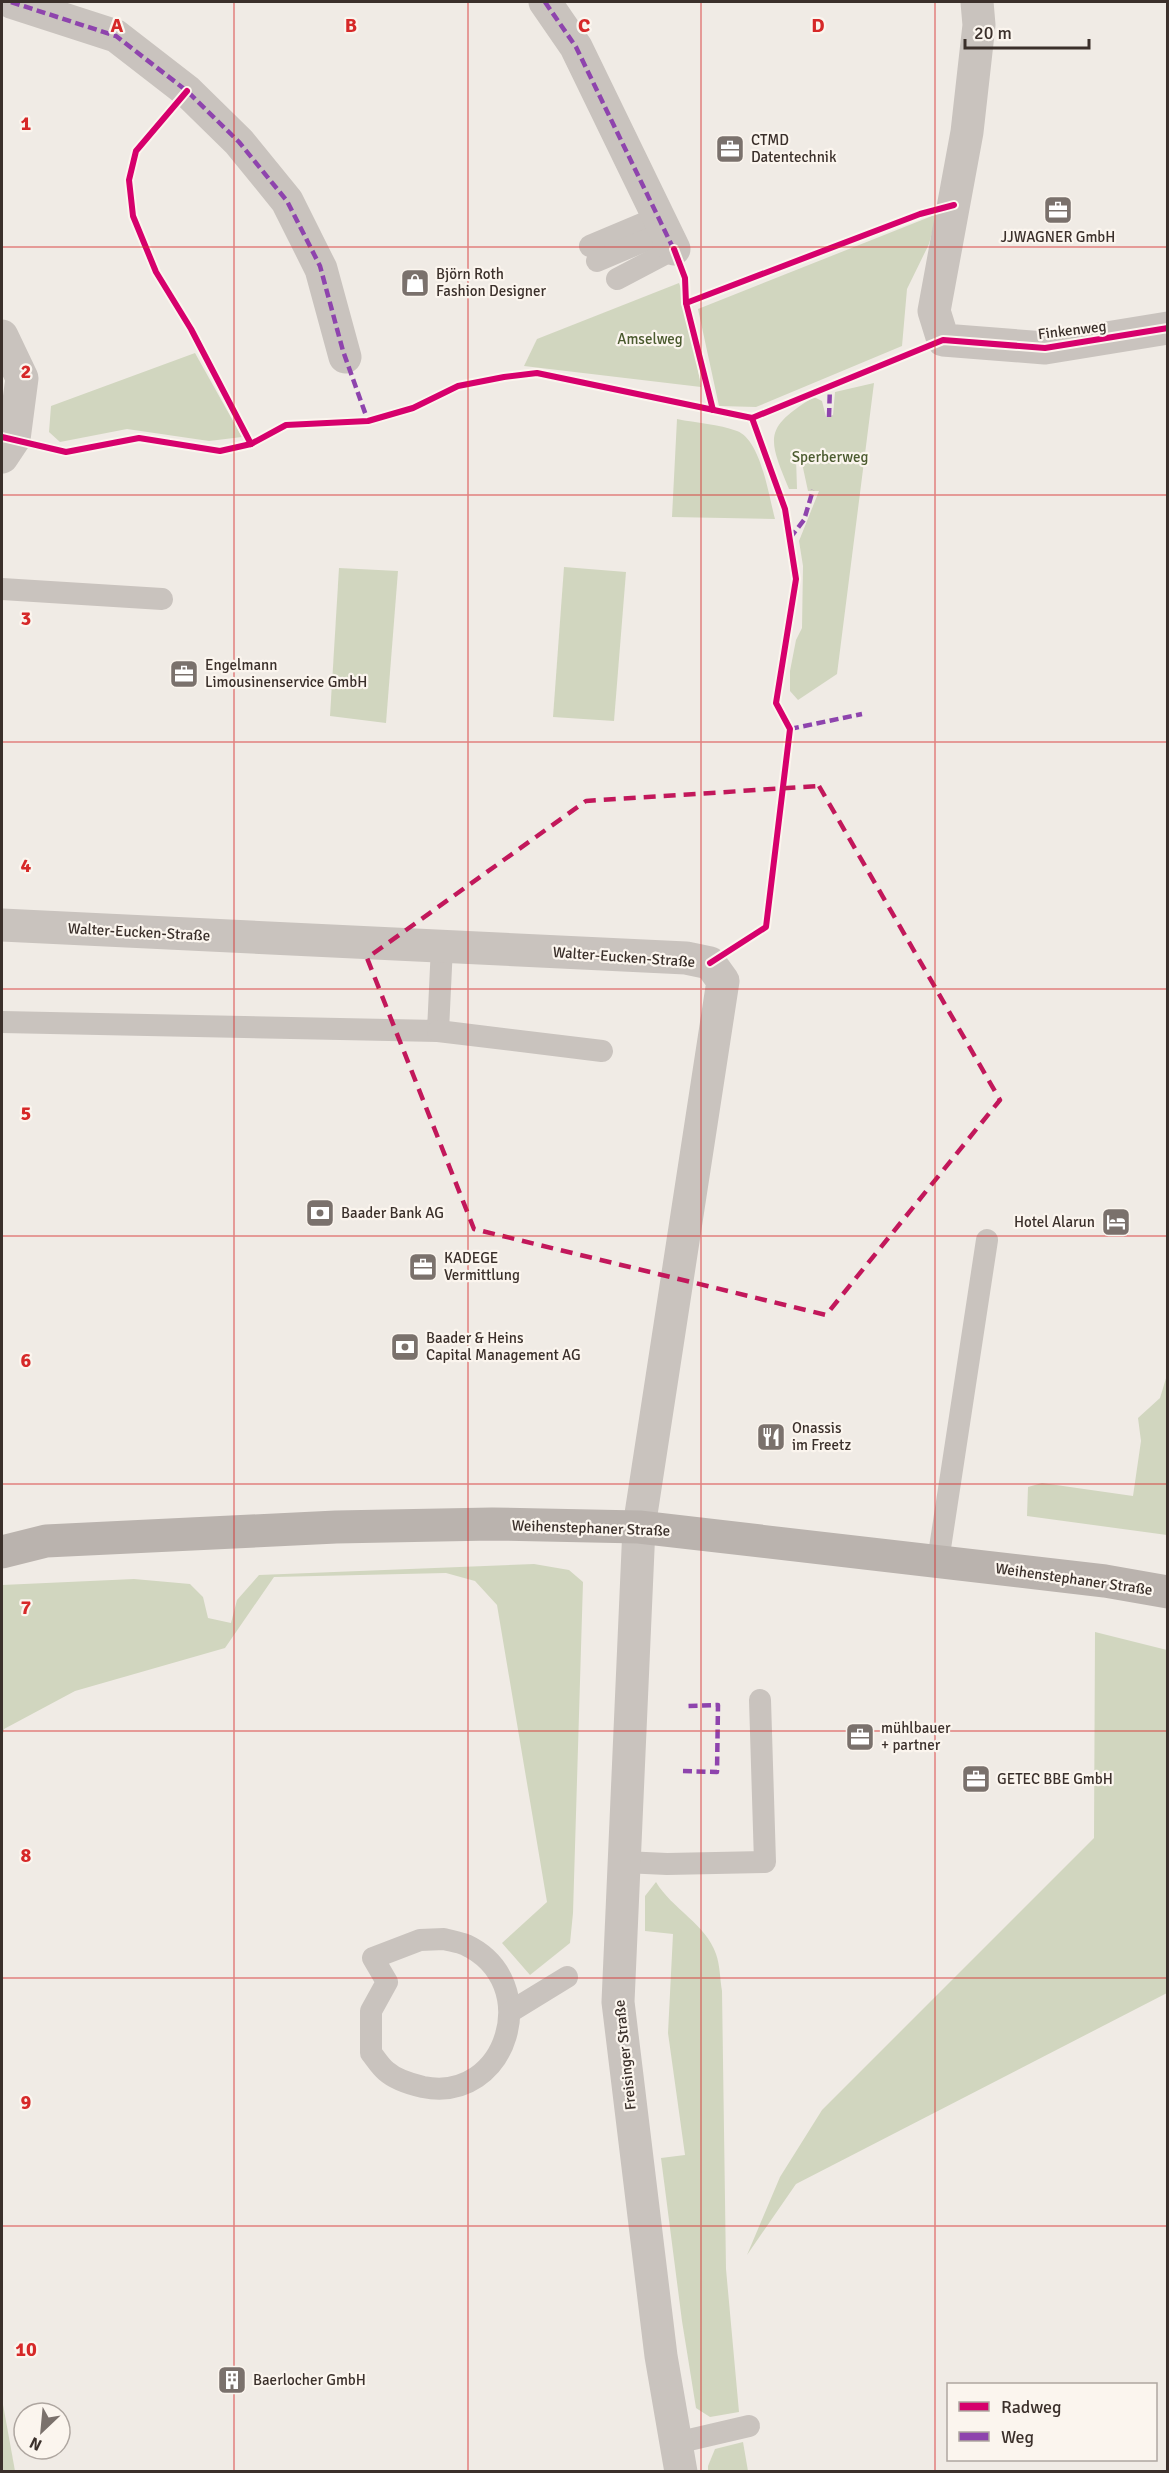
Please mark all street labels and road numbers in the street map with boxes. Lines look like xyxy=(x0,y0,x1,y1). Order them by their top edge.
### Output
street label: Finkenweg xyxy=(1037,317,1107,343)
street label: Walter-Eucken-Straße xyxy=(67,919,211,945)
street label: Walter-Eucken-Straße xyxy=(552,943,696,971)
street label: Weihenstephaner Straße xyxy=(511,1516,671,1540)
street label: Weihenstephaner Straße xyxy=(994,1559,1154,1599)
street label: Freisinger Straße xyxy=(610,1999,640,2111)

